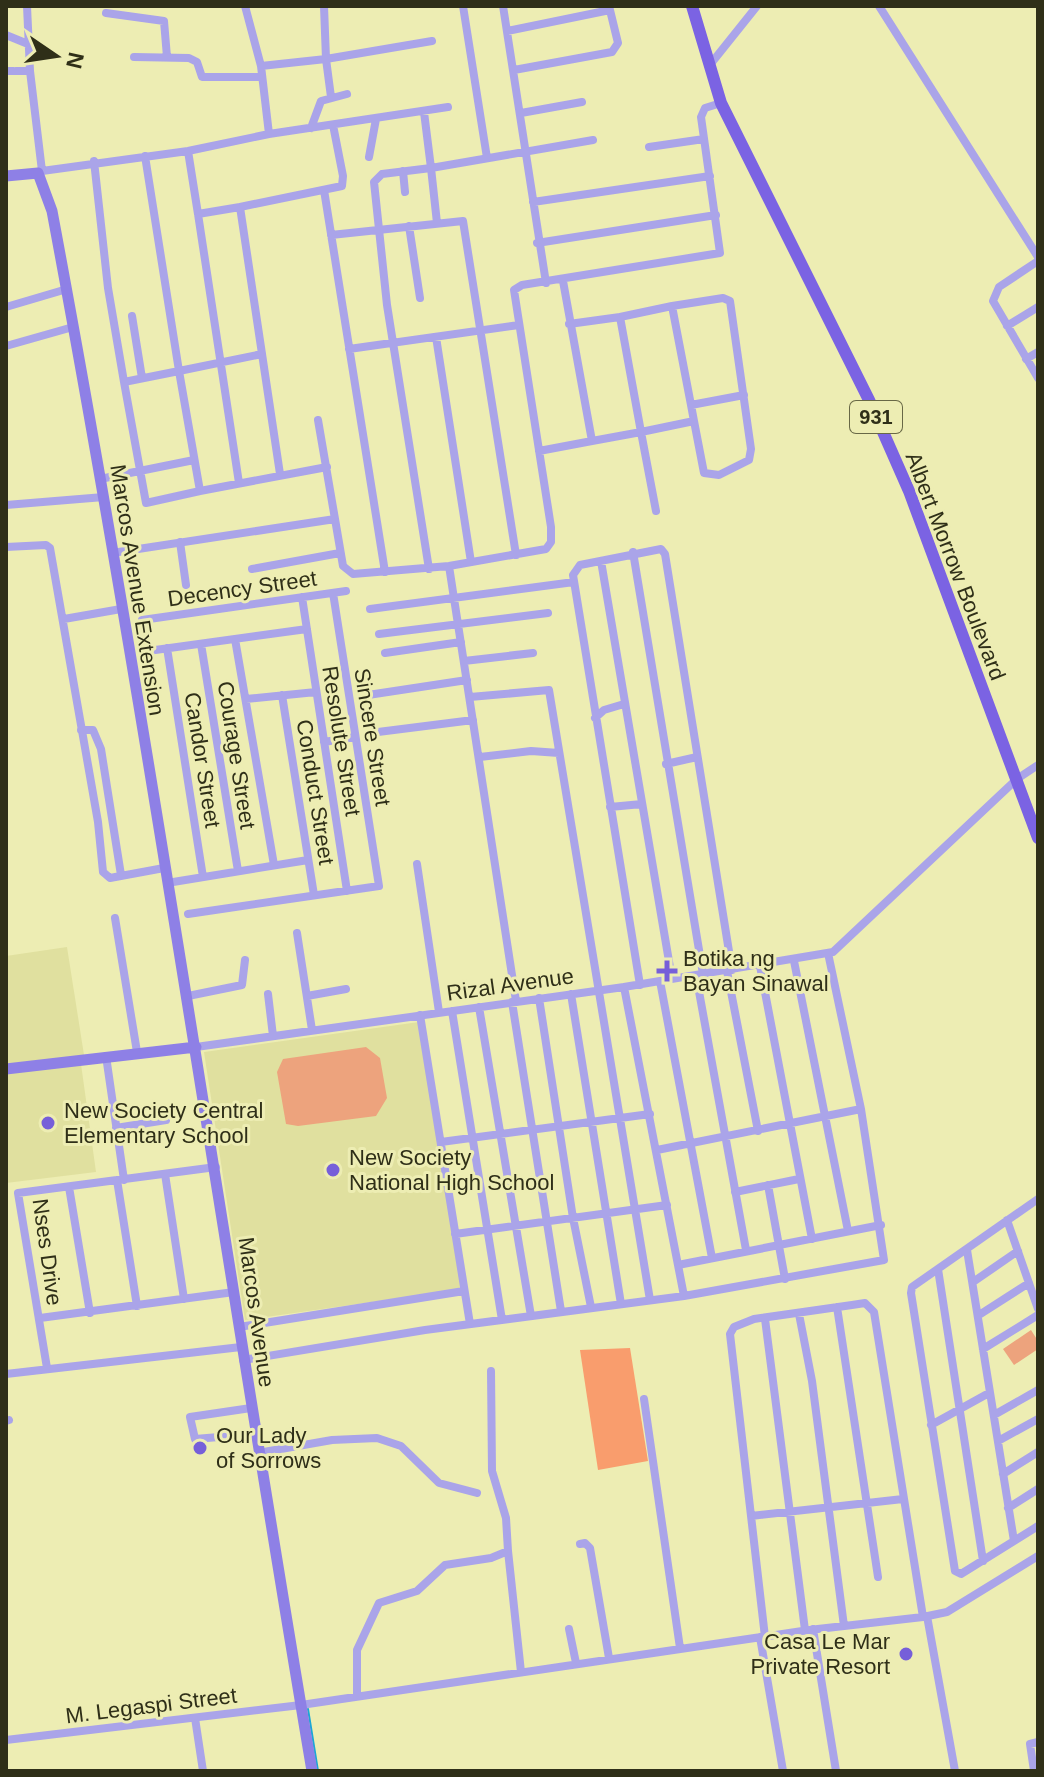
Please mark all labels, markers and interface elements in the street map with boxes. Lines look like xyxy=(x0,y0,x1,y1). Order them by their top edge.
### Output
north arrow xyxy=(16,16,96,96)
text: N xyxy=(61,50,89,71)
road number: 931 xyxy=(850,401,902,433)
street label: Albert Morrow Boulevard xyxy=(900,449,1011,684)
street label: Marcos Avenue Extension xyxy=(105,463,170,717)
street label: Decency Street xyxy=(166,566,318,611)
street label: Resolute Street xyxy=(317,664,366,818)
street label: Sincere Street xyxy=(349,666,396,808)
street label: Courage Street xyxy=(212,679,261,831)
street label: Candor Street xyxy=(179,690,226,830)
street label: Conduct Street xyxy=(292,718,339,867)
place label: Botika ng Bayan Sinawal xyxy=(683,946,829,996)
marker: Botika ng Bayan Sinawal xyxy=(658,962,676,980)
street label: Rizal Avenue xyxy=(445,963,575,1006)
place label: New Society Central Elementary School xyxy=(64,1098,263,1148)
marker: New Society Central Elementary School xyxy=(39,1114,57,1132)
place label: New Society National High School xyxy=(349,1145,554,1195)
marker: New Society National High School xyxy=(324,1161,342,1179)
street label: Nses Drive xyxy=(28,1197,67,1307)
street label: Marcos Avenue xyxy=(234,1235,279,1389)
place label: Our Lady of Sorrows xyxy=(216,1423,321,1473)
marker: Our Lady of Sorrows xyxy=(191,1439,209,1457)
place label: Casa Le Mar Private Resort xyxy=(751,1629,890,1679)
marker: Casa Le Mar Private Resort xyxy=(897,1645,915,1663)
street label: M. Legaspi Street xyxy=(64,1683,238,1728)

